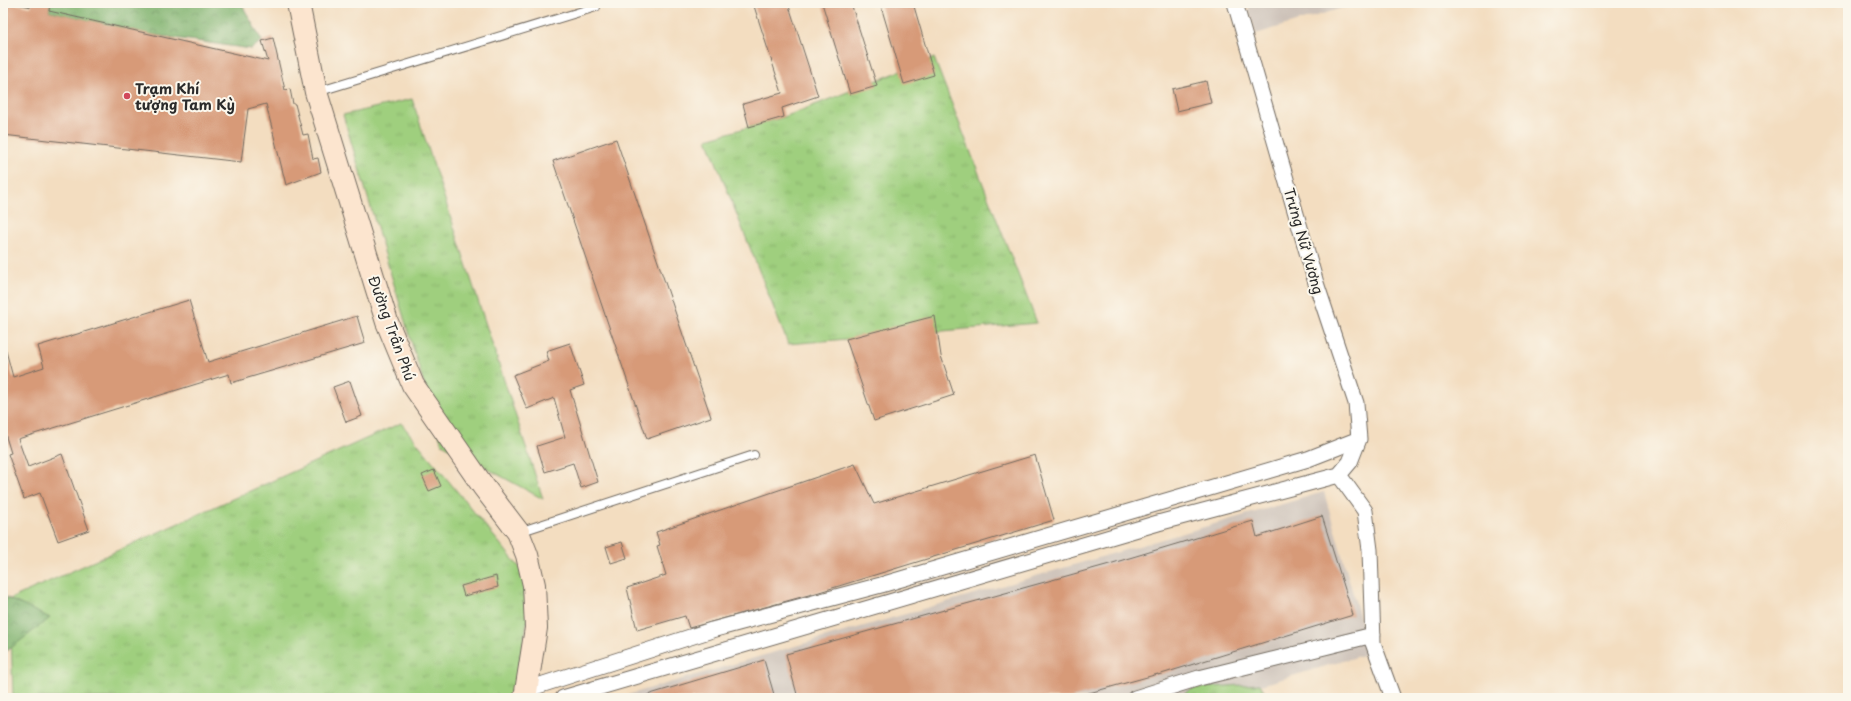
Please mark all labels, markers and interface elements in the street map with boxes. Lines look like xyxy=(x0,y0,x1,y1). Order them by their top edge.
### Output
place label: Trạm Khí tượng Tam Kỳ xyxy=(135,78,235,115)
marker: Trạm Khí tượng Tam Kỳ xyxy=(122,91,132,101)
street label: Trưng Nữ Vương xyxy=(1279,185,1329,297)
street label: Đường Trần Phú xyxy=(363,272,421,384)

